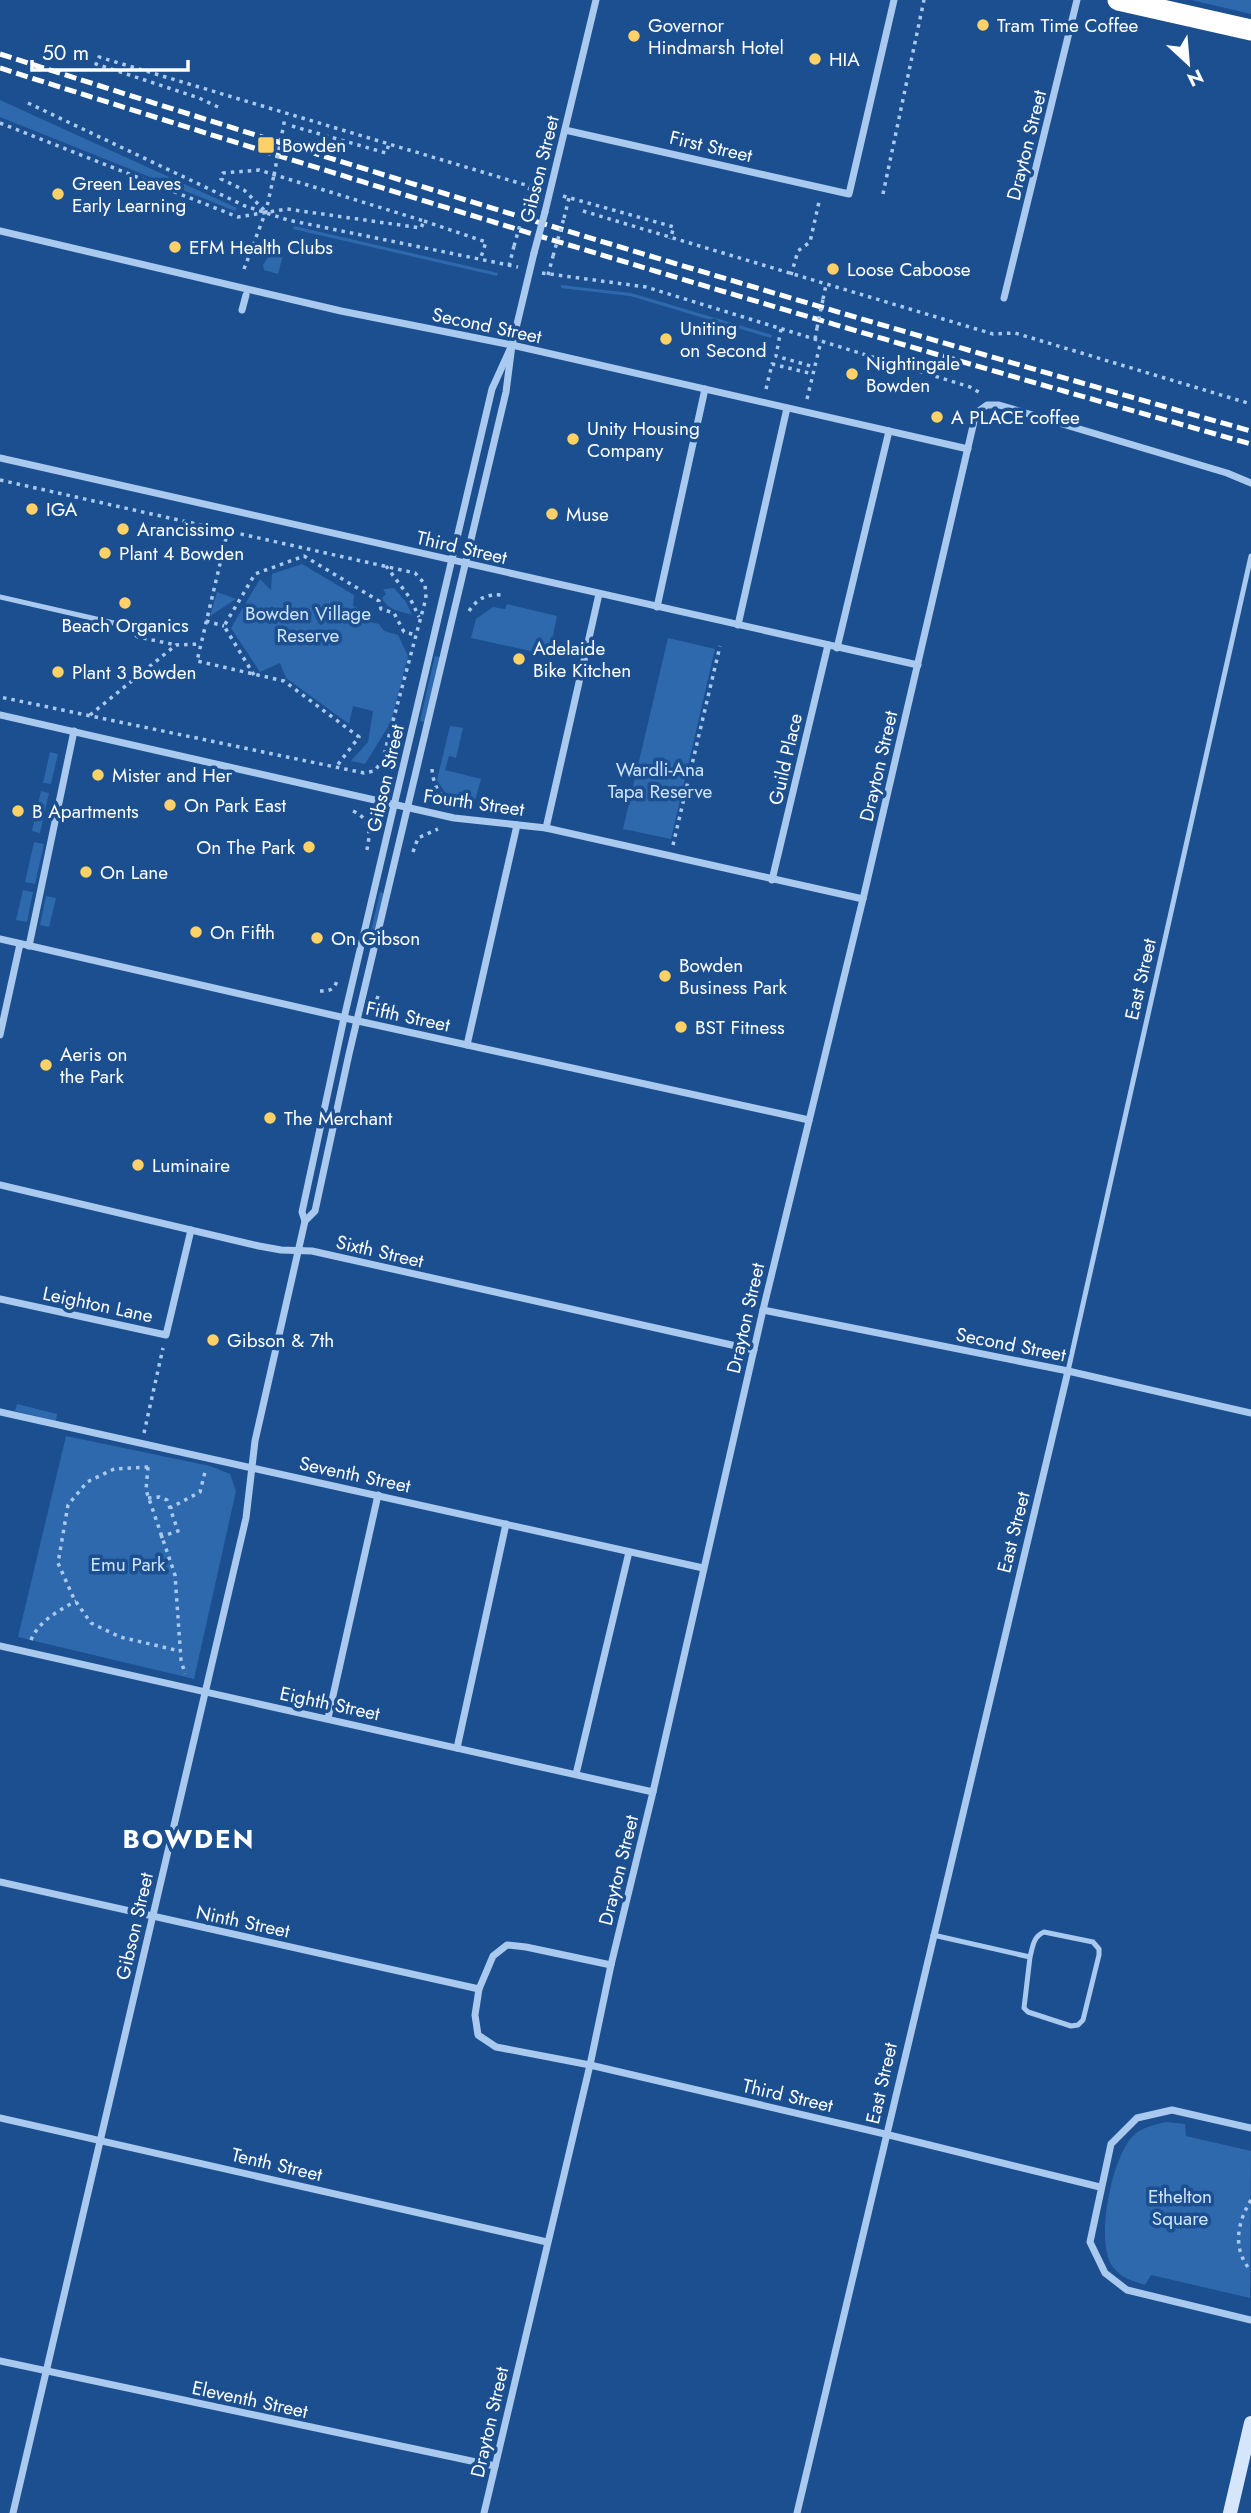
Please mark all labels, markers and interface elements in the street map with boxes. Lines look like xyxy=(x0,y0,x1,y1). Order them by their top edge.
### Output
place label: Governor Hindmarsh Hotel xyxy=(648,12,784,61)
place label: Tram Time Coffee xyxy=(997,12,1139,39)
marker: Tram Time Coffee xyxy=(975,17,991,33)
scale bar xyxy=(32,28,187,72)
marker: Governor Hindmarsh Hotel xyxy=(626,28,642,44)
north arrow xyxy=(1153,28,1223,98)
text: 50 m xyxy=(42,38,89,68)
place label: HIA xyxy=(829,46,860,73)
marker: HIA xyxy=(807,51,823,67)
text: N xyxy=(1183,62,1208,93)
street label: Drayton Street xyxy=(1000,87,1053,203)
street label: Gibson Street xyxy=(513,112,566,226)
street label: First Street xyxy=(667,124,755,169)
place label: Bowden xyxy=(282,132,346,159)
marker: Bowden xyxy=(256,135,276,155)
place label: Green Leaves Early Learning xyxy=(72,170,186,219)
marker: Green Leaves Early Learning xyxy=(50,186,66,202)
place label: EFM Health Clubs xyxy=(189,234,333,261)
marker: EFM Health Clubs xyxy=(167,239,183,255)
place label: Loose Caboose xyxy=(847,256,971,283)
marker: Loose Caboose xyxy=(825,261,841,277)
street label: Second Street xyxy=(430,301,545,350)
place label: Uniting on Second xyxy=(680,315,767,364)
marker: Uniting on Second xyxy=(658,331,674,347)
place label: Nightingale Bowden xyxy=(866,350,960,399)
marker: Nightingale Bowden xyxy=(844,366,860,382)
place label: A PLACE coffee xyxy=(951,404,1080,431)
marker: A PLACE coffee xyxy=(929,409,945,425)
place label: Unity Housing Company xyxy=(587,415,700,464)
marker: Unity Housing Company xyxy=(565,431,581,447)
place label: IGA xyxy=(46,496,78,523)
marker: IGA xyxy=(24,501,40,517)
place label: Muse xyxy=(566,501,609,528)
marker: Muse xyxy=(544,506,560,522)
place label: Arancissimo xyxy=(137,516,235,543)
marker: Arancissimo xyxy=(115,521,131,537)
street label: Third Street xyxy=(414,524,510,571)
place label: Plant 4 Bowden xyxy=(119,540,244,567)
marker: Plant 4 Bowden xyxy=(97,545,113,561)
marker: Beach Organics xyxy=(117,595,133,611)
park label: Bowden Village Reserve xyxy=(245,600,371,649)
place label: Beach Organics xyxy=(61,612,189,639)
place label: Adelaide Bike Kitchen xyxy=(533,635,631,684)
marker: Adelaide Bike Kitchen xyxy=(511,651,527,667)
place label: Plant 3 Bowden xyxy=(72,659,196,686)
marker: Plant 3 Bowden xyxy=(50,664,66,680)
street label: Drayton Street xyxy=(853,708,904,824)
street label: Guild Place xyxy=(762,710,809,808)
street label: Gibson Street xyxy=(360,721,411,835)
park label: Wardli-Ana Tapa Reserve xyxy=(608,756,712,805)
place label: Mister and Her xyxy=(112,762,233,789)
marker: Mister and Her xyxy=(90,767,106,783)
street label: Fourth Street xyxy=(422,782,526,823)
place label: On Park East xyxy=(184,792,286,819)
marker: On Park East xyxy=(162,797,178,813)
place label: B Apartments xyxy=(32,798,139,825)
marker: B Apartments xyxy=(10,803,26,819)
place label: On The Park xyxy=(196,834,296,861)
marker: On The Park xyxy=(301,839,317,855)
place label: On Lane xyxy=(100,859,168,886)
marker: On Lane xyxy=(78,864,94,880)
place label: On Fifth xyxy=(210,919,275,946)
marker: On Fifth xyxy=(188,924,204,940)
place label: On Gibson xyxy=(331,925,420,952)
marker: On Gibson xyxy=(309,930,325,946)
street label: East Street xyxy=(1118,935,1163,1023)
place label: Bowden Business Park xyxy=(679,952,787,1001)
marker: Bowden Business Park xyxy=(657,968,673,984)
street label: Fifth Street xyxy=(363,994,453,1039)
place label: BST Fitness xyxy=(695,1014,785,1041)
marker: BST Fitness xyxy=(673,1019,689,1035)
place label: Aeris on the Park xyxy=(60,1041,128,1090)
marker: Aeris on the Park xyxy=(38,1057,54,1073)
place label: The Merchant xyxy=(284,1105,393,1132)
marker: The Merchant xyxy=(262,1110,278,1126)
place label: Luminaire xyxy=(152,1152,230,1179)
marker: Luminaire xyxy=(130,1157,146,1173)
street label: Sixth Street xyxy=(334,1228,427,1275)
street label: Drayton Street xyxy=(720,1260,771,1376)
street label: Leighton Lane xyxy=(40,1280,156,1329)
street label: Second Street xyxy=(954,1321,1069,1368)
place label: Gibson & 7th xyxy=(227,1327,334,1354)
marker: Gibson & 7th xyxy=(205,1332,221,1348)
street label: Seventh Street xyxy=(297,1450,414,1500)
street label: East Street xyxy=(990,1488,1037,1576)
park label: Emu Park xyxy=(91,1551,166,1578)
street label: Eighth Street xyxy=(277,1680,383,1727)
street label: Drayton Street xyxy=(592,1812,645,1928)
district label: BOWDEN xyxy=(123,1820,255,1858)
street label: Gibson Street xyxy=(109,1869,160,1983)
street label: Ninth Street xyxy=(194,1898,293,1945)
street label: East Street xyxy=(859,2039,904,2127)
street label: Third Street xyxy=(740,2072,836,2119)
street label: Tenth Street xyxy=(229,2141,325,2188)
park label: Ethelton Square xyxy=(1148,2183,1212,2232)
street label: Drayton Street xyxy=(464,2364,515,2480)
street label: Eleventh Street xyxy=(190,2374,311,2425)

